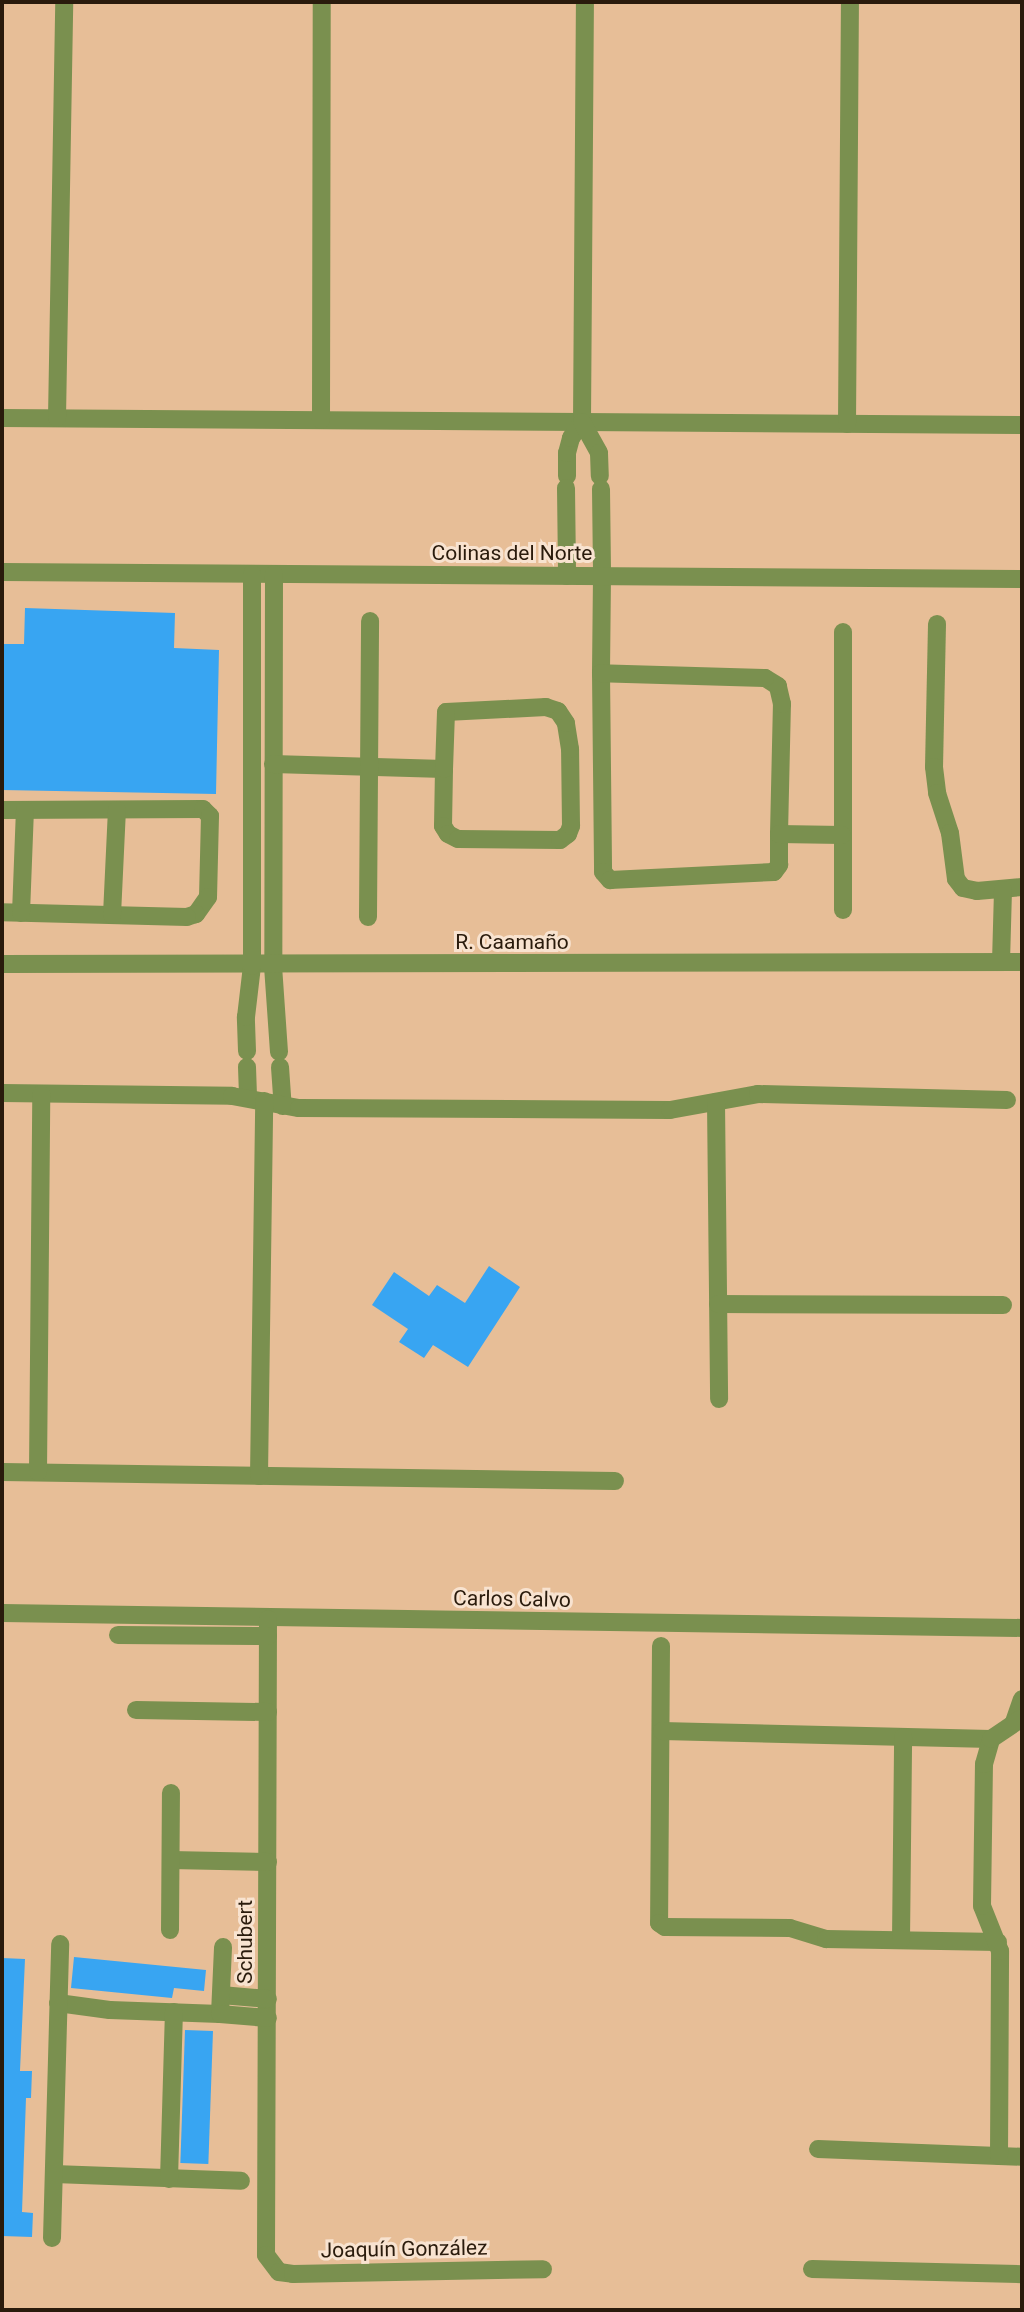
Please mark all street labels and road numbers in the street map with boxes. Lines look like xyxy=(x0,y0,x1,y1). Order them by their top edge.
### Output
street label: Colinas del Norte xyxy=(432,540,592,566)
street label: R. Caamaño xyxy=(455,929,569,955)
street label: Carlos Calvo xyxy=(453,1585,571,1613)
street label: Schubert xyxy=(232,1900,258,1984)
street label: Joaquín González xyxy=(320,2235,488,2263)

